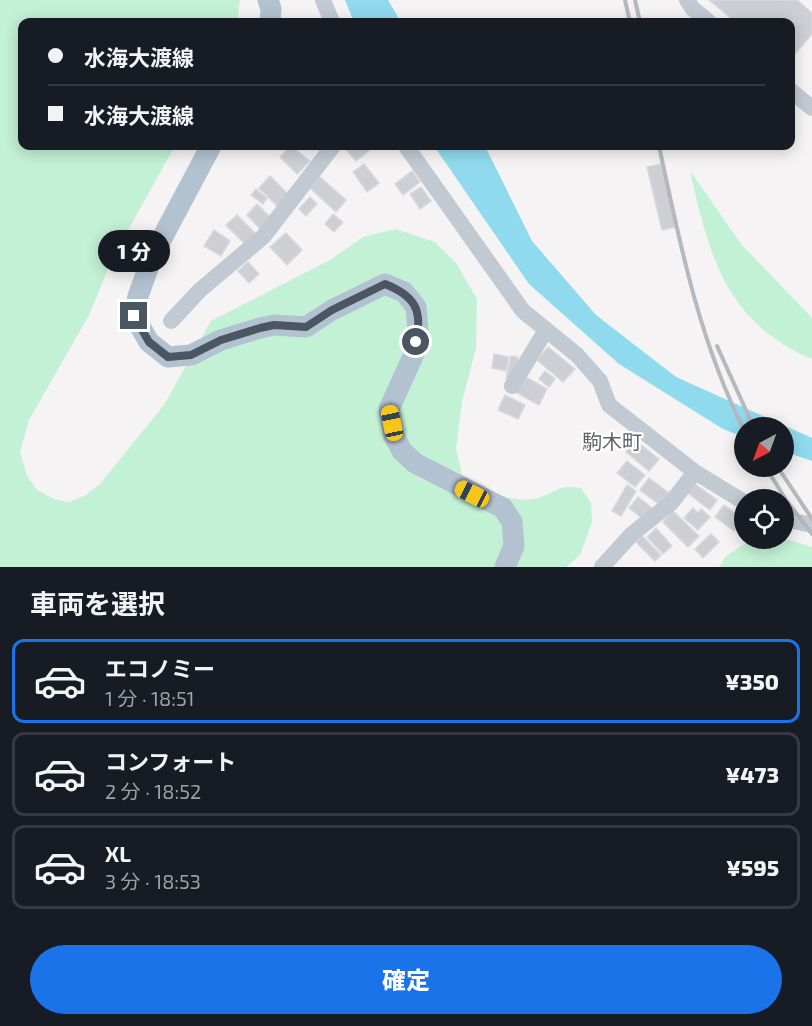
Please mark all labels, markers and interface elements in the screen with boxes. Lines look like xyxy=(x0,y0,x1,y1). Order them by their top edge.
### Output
text: 水海大渡線 xyxy=(84,44,194,70)
text: 水海大渡線 xyxy=(84,102,194,128)
callout: 1 分 xyxy=(98,229,170,271)
text: 1 分 xyxy=(117,239,151,263)
route end xyxy=(120,302,147,329)
route start xyxy=(402,328,429,355)
car xyxy=(379,404,405,442)
north arrow xyxy=(734,417,794,477)
map controls xyxy=(734,417,794,549)
district label: 駒木町 xyxy=(582,429,642,453)
car xyxy=(452,478,492,510)
button: locate xyxy=(734,489,794,549)
text: 車両を選択 xyxy=(30,587,165,619)
icon: car xyxy=(33,654,87,708)
text: エコノミー xyxy=(105,655,215,681)
text: ¥350 xyxy=(725,668,779,694)
text: 1 分 · 18:51 xyxy=(105,686,195,710)
icon: car xyxy=(33,747,87,801)
text: コンフォート xyxy=(105,748,236,774)
text: ¥473 xyxy=(725,761,779,787)
text: 2 分 · 18:52 xyxy=(105,779,201,803)
icon: car xyxy=(33,840,87,894)
text: XL xyxy=(105,840,131,866)
text: ¥595 xyxy=(726,854,779,880)
text: 3 分 · 18:53 xyxy=(105,869,201,893)
button: 確定 xyxy=(30,945,782,1014)

